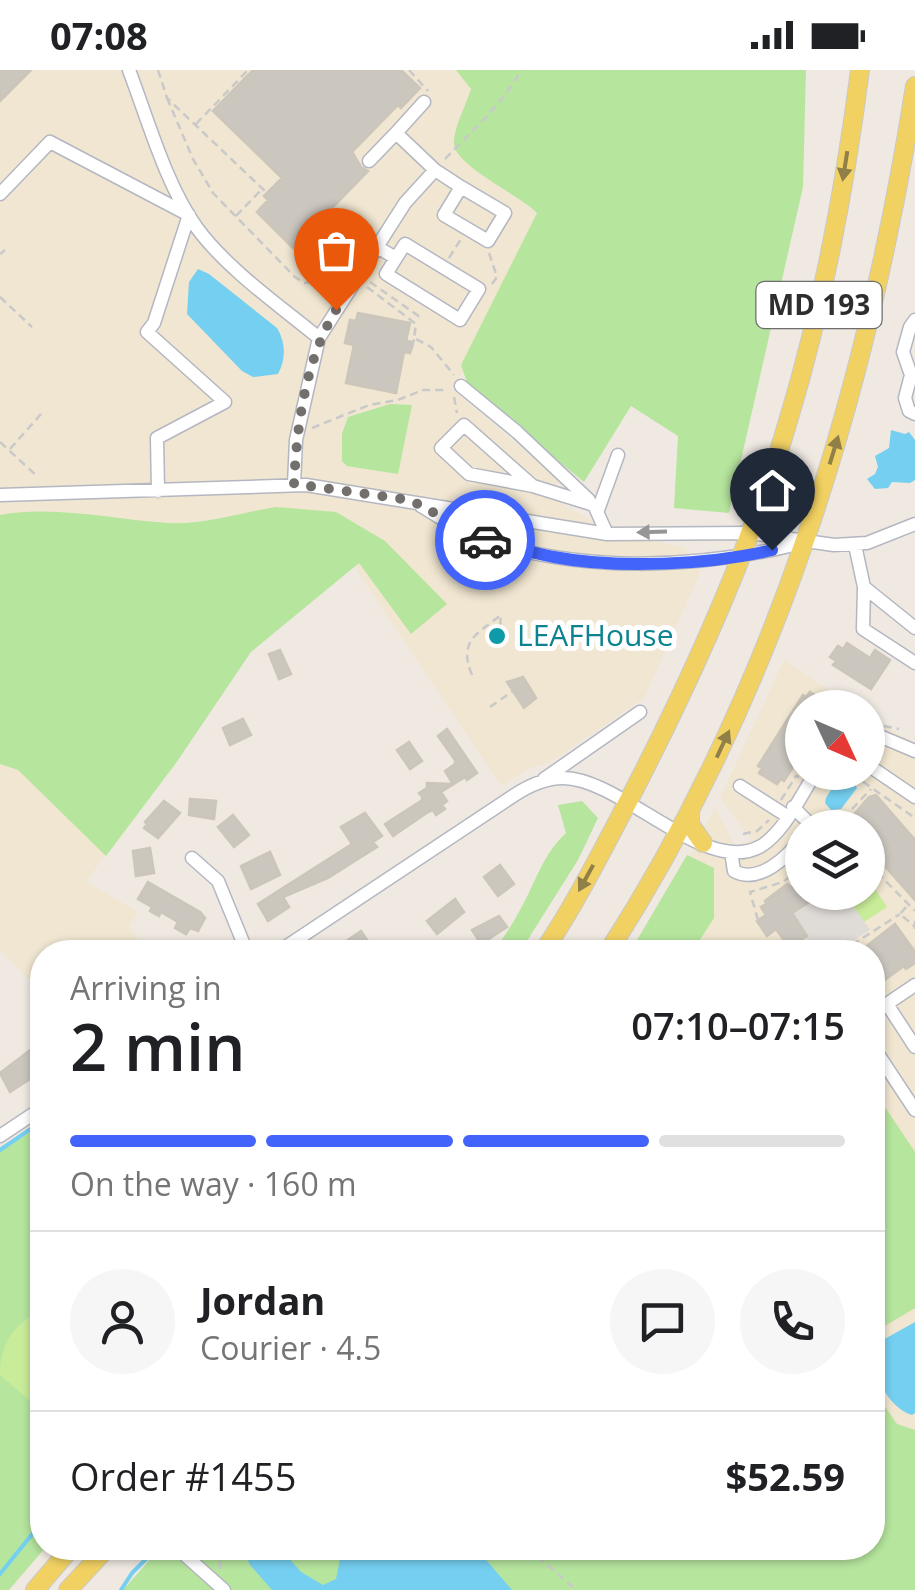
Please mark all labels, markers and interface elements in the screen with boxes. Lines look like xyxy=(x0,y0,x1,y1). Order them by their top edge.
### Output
text: 07:08 xyxy=(50,9,148,61)
one-way arrow xyxy=(837,151,852,183)
pin xyxy=(294,208,379,311)
icon: bag xyxy=(309,223,364,278)
road number: MD 193 xyxy=(756,282,882,328)
one-way arrow xyxy=(827,435,842,465)
pin xyxy=(730,448,815,551)
icon: home xyxy=(745,463,800,518)
courier xyxy=(435,490,535,590)
icon: car xyxy=(458,513,513,568)
one-way arrow xyxy=(636,525,668,541)
place label: LEAFHouse xyxy=(517,614,674,655)
marker: LEAFHouse xyxy=(486,625,508,647)
north arrow xyxy=(785,690,885,790)
map controls xyxy=(785,690,885,910)
one-way arrow xyxy=(714,730,731,759)
button: layers xyxy=(785,810,885,910)
one-way arrow xyxy=(578,863,595,892)
text: Arriving in xyxy=(70,966,222,1009)
text: 07:10–07:15 xyxy=(631,999,845,1051)
text: 2 min xyxy=(70,1002,245,1090)
text: On the way · 160 m xyxy=(70,1162,357,1205)
button: person xyxy=(70,1269,175,1374)
button: chat xyxy=(610,1269,715,1374)
button: phone xyxy=(740,1269,845,1374)
text: Jordan xyxy=(200,1274,325,1326)
text: Courier · 4.5 xyxy=(200,1326,381,1369)
text: Order #1455 xyxy=(70,1450,297,1502)
text: $52.59 xyxy=(726,1450,845,1502)

